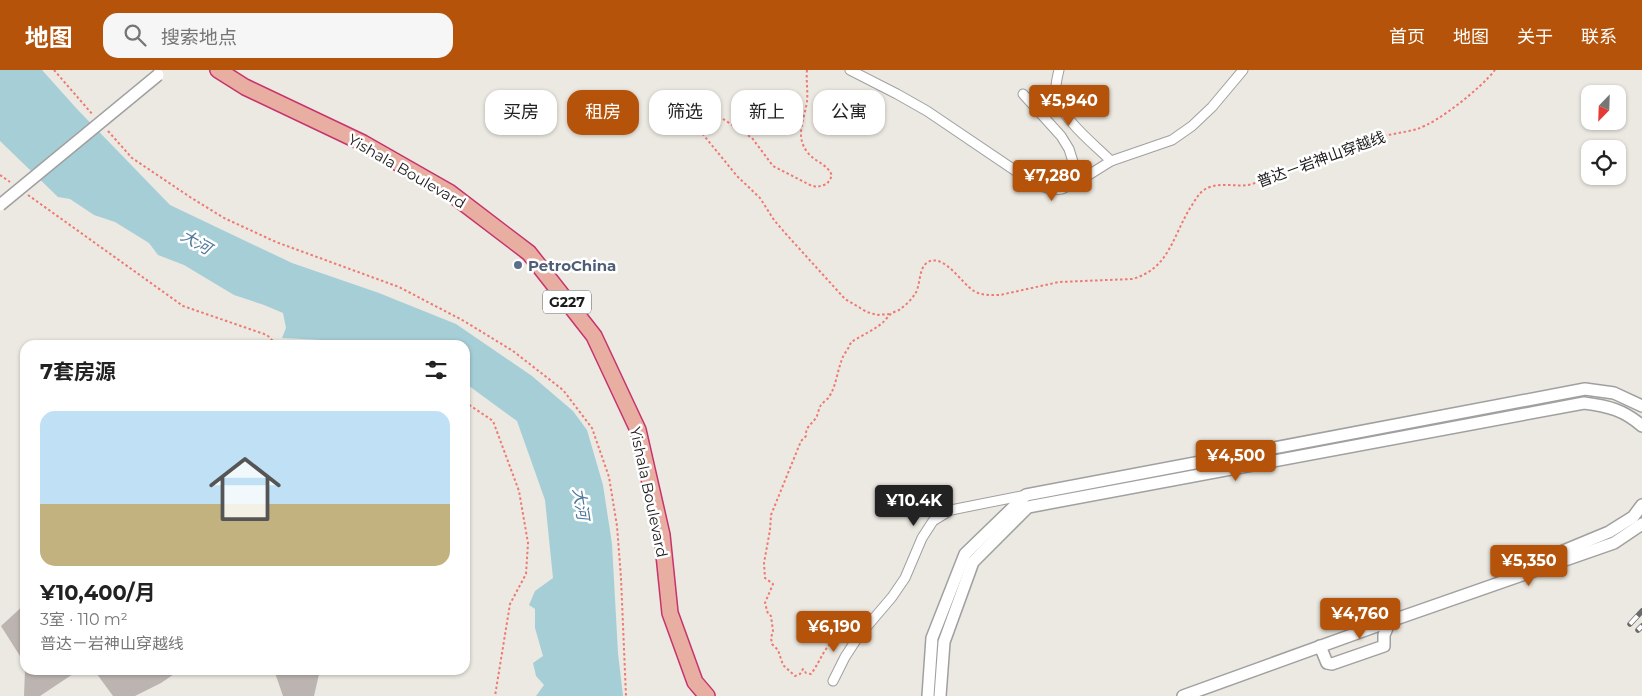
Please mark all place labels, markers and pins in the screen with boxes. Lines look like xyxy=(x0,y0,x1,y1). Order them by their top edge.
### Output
pin: ¥5,940 xyxy=(1028,85,1110,127)
pin: ¥7,280 xyxy=(1011,160,1093,202)
place label: PetroChina xyxy=(528,256,616,275)
marker: PetroChina xyxy=(512,259,524,271)
pin: ¥4,500 xyxy=(1195,440,1277,482)
pin: ¥10.4K xyxy=(873,484,955,527)
pin: ¥5,350 xyxy=(1488,544,1570,587)
pin: ¥4,760 xyxy=(1319,598,1401,640)
pin: ¥6,190 xyxy=(793,610,875,653)

